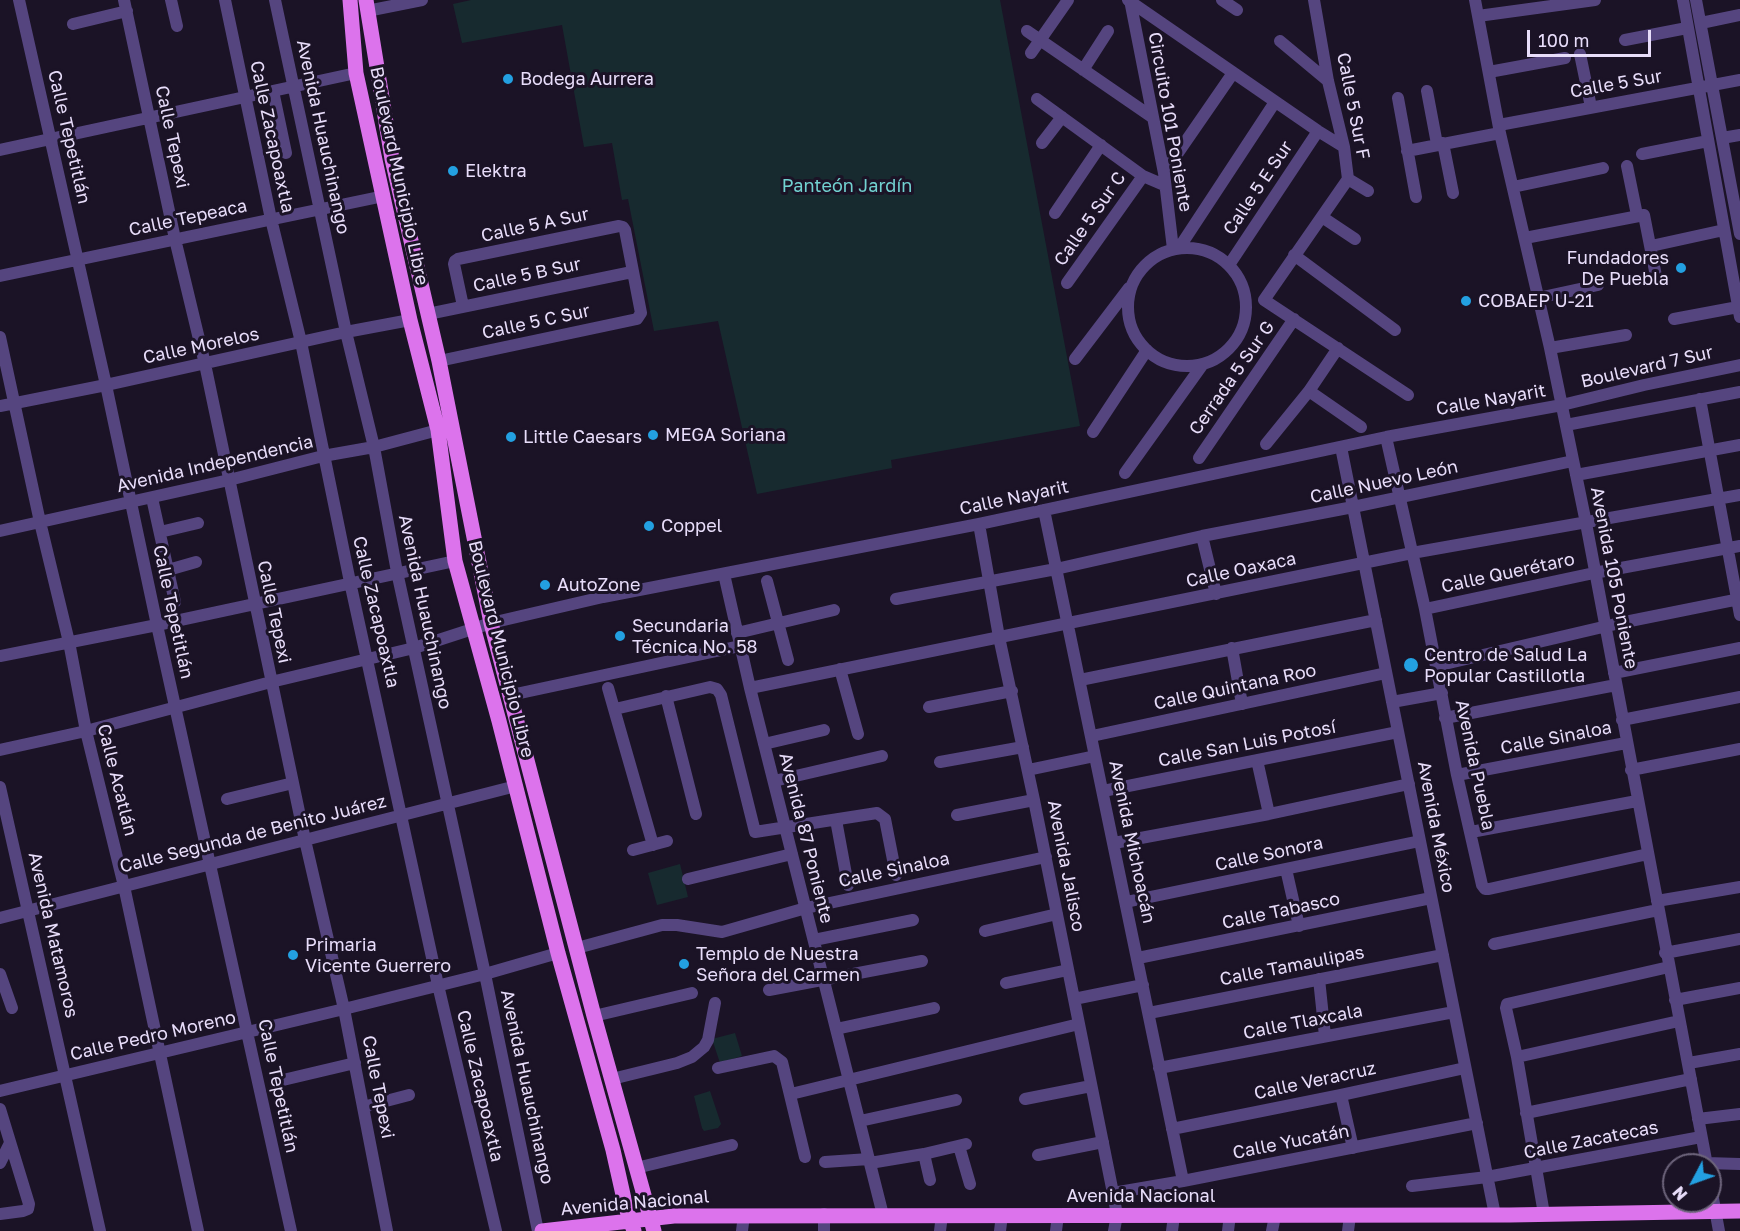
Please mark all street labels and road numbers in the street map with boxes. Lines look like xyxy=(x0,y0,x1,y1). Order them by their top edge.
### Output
street label: Circuito 101 Poniente xyxy=(1144,30,1196,214)
street label: Avenida Huauchinango xyxy=(292,38,354,236)
street label: Calle 5 Sur F xyxy=(1332,51,1374,161)
street label: Calle Zacapoaxtla xyxy=(245,59,299,215)
street label: Boulevard Municipio Libre xyxy=(365,65,433,287)
street label: Calle 5 Sur xyxy=(1568,65,1664,103)
street label: Calle Tepetitlán xyxy=(43,68,95,206)
street label: Calle Tepexi xyxy=(151,84,193,190)
street label: Calle 5 E Sur xyxy=(1219,137,1297,239)
street label: Calle 5 Sur C xyxy=(1050,168,1130,270)
street label: Calle Tepeaca xyxy=(127,195,249,241)
street label: Calle 5 A Sur xyxy=(479,203,591,247)
street label: Calle 5 B Sur xyxy=(471,253,583,297)
street label: Calle 5 C Sur xyxy=(480,300,592,344)
street label: Cerrada 5 Sur G xyxy=(1185,317,1279,439)
street label: Calle Morelos xyxy=(141,323,261,369)
street label: Boulevard 7 Sur xyxy=(1579,341,1715,393)
street label: Calle Nayarit xyxy=(1435,380,1547,420)
street label: Avenida Independencia xyxy=(115,431,315,497)
street label: Calle Nuevo León xyxy=(1308,456,1460,508)
street label: Calle Nayarit xyxy=(957,476,1071,520)
street label: Avenida 105 Poniente xyxy=(1586,485,1642,671)
street label: Avenida Huauchinango xyxy=(394,513,456,711)
street label: Calle Zacapoaxtla xyxy=(348,534,404,690)
street label: Boulevard Municipio Libre xyxy=(464,538,538,760)
street label: Calle Tepetitlán xyxy=(148,543,198,681)
street label: Calle Oaxaca xyxy=(1184,548,1298,592)
street label: Calle Querétaro xyxy=(1439,548,1577,598)
street label: Calle Tepexi xyxy=(253,559,295,665)
street label: Calle Quintana Roo xyxy=(1152,659,1318,715)
street label: Avenida Puebla xyxy=(1451,698,1499,832)
street label: Calle San Luis Potosí xyxy=(1156,716,1338,772)
street label: Calle Sinaloa xyxy=(1499,717,1613,759)
street label: Calle Acatlán xyxy=(93,722,141,838)
street label: Avenida 87 Poniente xyxy=(774,750,838,926)
street label: Avenida Michoacán xyxy=(1104,759,1160,925)
street label: Avenida México xyxy=(1413,759,1459,895)
street label: Calle Segunda de Benito Juárez xyxy=(118,790,388,878)
street label: Avenida Jalisco xyxy=(1043,798,1089,934)
street label: Calle Sonora xyxy=(1213,832,1325,876)
street label: Calle Sinaloa xyxy=(837,848,951,892)
street label: Avenida Matamoros xyxy=(23,850,83,1020)
street label: Calle Tabasco xyxy=(1220,888,1342,934)
street label: Calle Tamaulipas xyxy=(1218,941,1366,991)
street label: Avenida Huauchinango xyxy=(496,988,558,1186)
street label: Calle Tlaxcala xyxy=(1241,1000,1365,1044)
street label: Calle Pedro Moreno xyxy=(68,1006,238,1066)
street label: Calle Zacapoaxtla xyxy=(452,1008,508,1164)
street label: Calle Tepetitlán xyxy=(253,1017,303,1155)
street label: Calle Tepexi xyxy=(357,1034,399,1140)
street label: Calle Veracruz xyxy=(1252,1058,1378,1104)
street label: Calle Zacatecas xyxy=(1522,1116,1660,1164)
street label: Calle Yucatán xyxy=(1231,1120,1351,1164)
street label: Avenida Nacional xyxy=(1066,1185,1216,1207)
street label: Avenida Nacional xyxy=(560,1186,710,1220)

